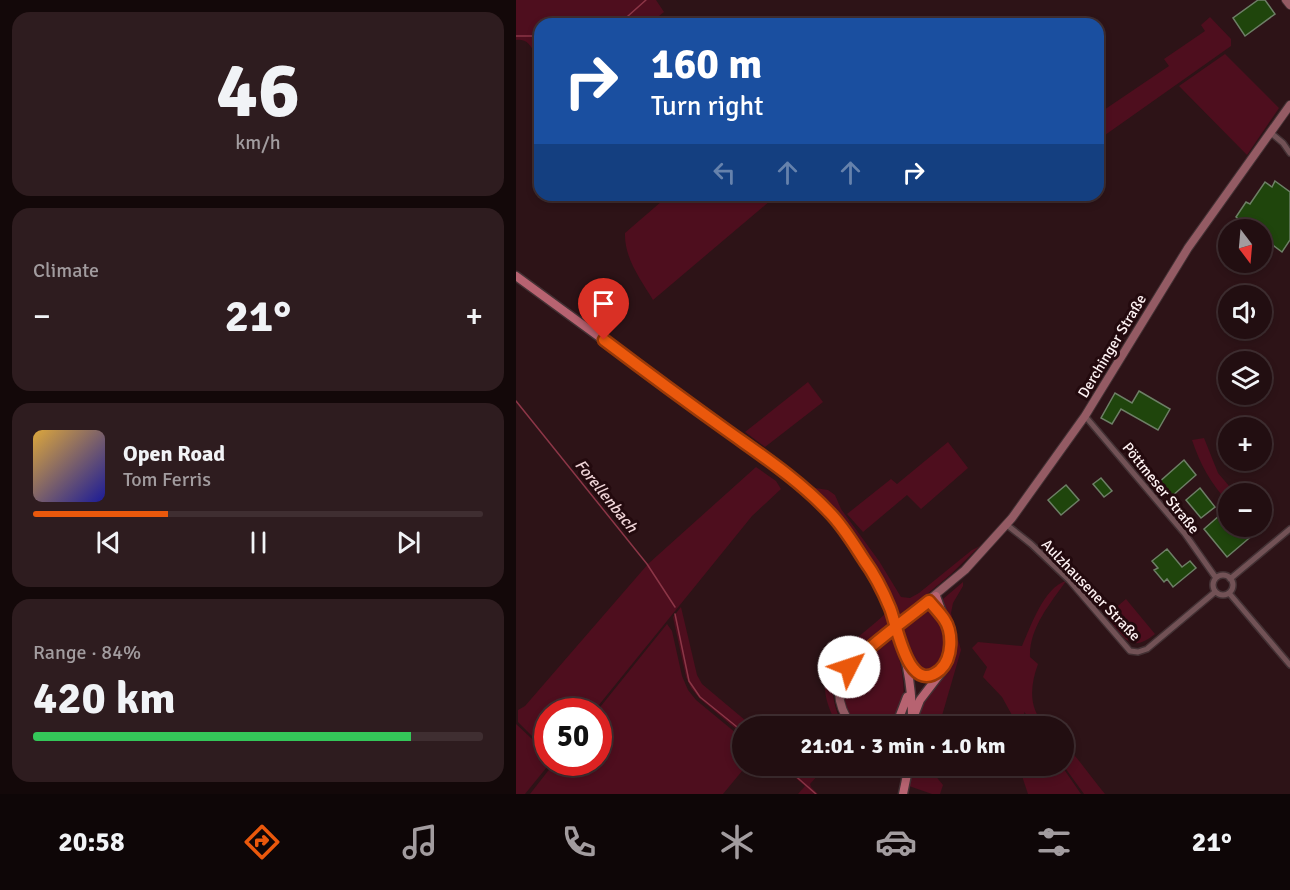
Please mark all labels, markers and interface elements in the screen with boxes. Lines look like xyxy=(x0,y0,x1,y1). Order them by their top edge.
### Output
text: 160 m xyxy=(651,39,762,90)
icon: right xyxy=(552,42,630,120)
text: 46 xyxy=(216,43,300,139)
text: Turn right xyxy=(651,90,764,123)
text: km/h xyxy=(235,130,281,155)
icon: left xyxy=(708,156,741,189)
icon: ahead xyxy=(771,156,804,189)
icon: ahead xyxy=(834,156,867,189)
icon: right xyxy=(897,156,930,189)
north arrow xyxy=(1218,219,1272,273)
map controls xyxy=(1218,219,1272,537)
text: Climate xyxy=(33,258,99,283)
pin xyxy=(578,278,629,340)
button: sound xyxy=(1218,285,1272,339)
icon: arrive xyxy=(587,287,620,320)
text: 21° xyxy=(225,289,291,344)
street label: Derchinger Straße xyxy=(1074,291,1150,401)
text: − xyxy=(33,296,51,337)
text: + xyxy=(465,296,483,337)
button: layers xyxy=(1218,351,1272,405)
button: + xyxy=(1218,417,1272,471)
street label: Pöttmeser Straße xyxy=(1119,439,1203,537)
text: Open Road xyxy=(123,440,225,467)
water label: Forellenbach xyxy=(570,455,642,538)
text: Tom Ferris xyxy=(123,467,211,492)
button: − xyxy=(1218,483,1272,537)
icon: previous xyxy=(92,526,125,559)
icon: pause xyxy=(242,526,275,559)
icon: next xyxy=(392,526,425,559)
street label: Aulzhausener Straße xyxy=(1038,535,1144,645)
position arrow xyxy=(817,635,881,699)
text: Range · 84% xyxy=(33,640,141,665)
text: 420 km xyxy=(33,671,176,726)
speed limit sign: 50 xyxy=(534,698,612,776)
text: 21:01 · 3 min · 1.0 km xyxy=(800,732,1006,759)
icon: directions xyxy=(241,821,283,863)
icon: music xyxy=(399,821,441,863)
icon: phone xyxy=(558,821,600,863)
icon: climate xyxy=(716,821,758,863)
icon: car xyxy=(875,821,917,863)
icon: filters xyxy=(1033,821,1075,863)
text: 20:58 xyxy=(58,826,125,859)
text: 21° xyxy=(1192,826,1232,859)

